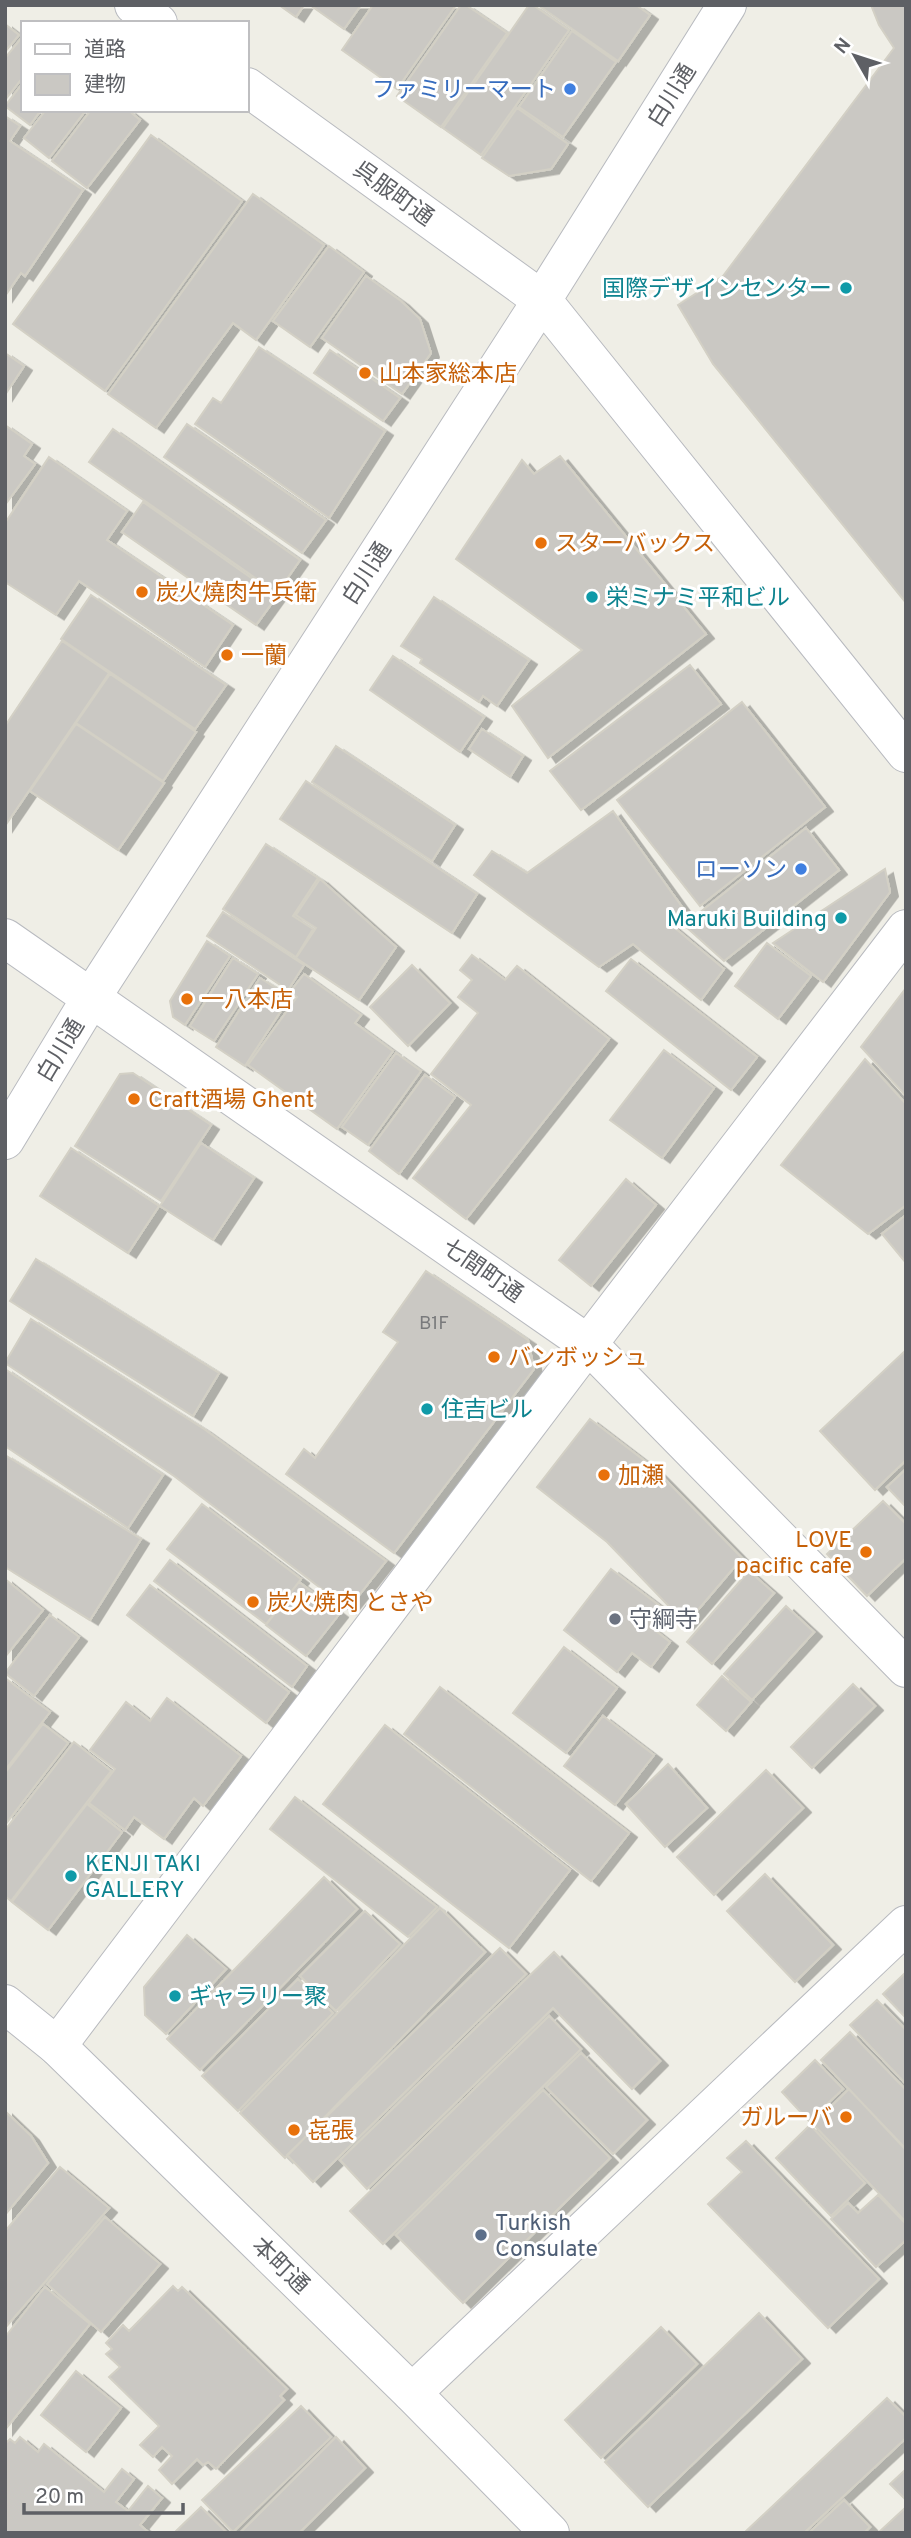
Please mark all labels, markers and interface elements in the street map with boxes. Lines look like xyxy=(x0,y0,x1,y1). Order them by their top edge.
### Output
legend xyxy=(21,21,248,112)
north arrow xyxy=(820,21,890,91)
text: N xyxy=(830,34,857,59)
text: 道路 xyxy=(84,37,126,64)
street label: 白川通 xyxy=(643,59,704,133)
text: 建物 xyxy=(84,72,126,99)
place label: ファミリーマート xyxy=(372,77,556,106)
marker: ファミリーマート xyxy=(562,81,578,97)
street label: 呉服町通 xyxy=(347,156,438,234)
place label: 国際デザインセンター xyxy=(602,276,832,305)
marker: 国際デザインセンター xyxy=(838,280,854,296)
place label: 山本家総本店 xyxy=(379,361,517,390)
marker: 山本家総本店 xyxy=(357,365,373,381)
place label: スターバックス xyxy=(555,531,715,560)
marker: スターバックス xyxy=(533,535,549,551)
street label: 白川通 xyxy=(337,538,399,611)
place label: 炭火燒肉牛兵衛 xyxy=(156,580,317,609)
marker: 炭火燒肉牛兵衛 xyxy=(134,584,150,600)
place label: 栄ミナミ平和ビル xyxy=(606,585,790,614)
marker: 栄ミナミ平和ビル xyxy=(584,589,600,605)
place label: 一蘭 xyxy=(241,643,287,672)
marker: 一蘭 xyxy=(219,647,235,663)
place label: ローソン xyxy=(695,857,787,886)
marker: ローソン xyxy=(793,861,809,877)
place label: Maruki Building xyxy=(667,906,827,935)
marker: Maruki Building xyxy=(833,910,849,926)
place label: 一八本店 xyxy=(201,987,293,1016)
marker: 一八本店 xyxy=(179,991,195,1007)
street label: 白川通 xyxy=(32,1014,92,1088)
place label: Craft酒場 Ghent xyxy=(148,1087,314,1116)
marker: Craft酒場 Ghent xyxy=(126,1091,142,1107)
street label: 七間町通 xyxy=(436,1234,528,1310)
house number: B1F xyxy=(419,1312,449,1336)
place label: バンボッシュ xyxy=(508,1345,647,1374)
marker: バンボッシュ xyxy=(486,1349,502,1365)
place label: 住吉ビル xyxy=(441,1397,533,1426)
marker: 住吉ビル xyxy=(419,1401,435,1417)
place label: 加瀬 xyxy=(618,1463,664,1492)
marker: 加瀬 xyxy=(596,1467,612,1483)
place label: LOVE pacific cafe xyxy=(736,1527,852,1582)
marker: LOVE pacific cafe xyxy=(858,1544,874,1560)
place label: 炭火焼肉 とさや xyxy=(267,1590,433,1619)
marker: 炭火焼肉 とさや xyxy=(245,1594,261,1610)
place label: 守綱寺 xyxy=(629,1607,698,1636)
marker: 守綱寺 xyxy=(607,1611,623,1627)
place label: KENJI TAKI GALLERY xyxy=(85,1851,201,1906)
marker: KENJI TAKI GALLERY xyxy=(63,1868,79,1884)
place label: ギャラリー聚 xyxy=(189,1984,327,2013)
marker: ギャラリー聚 xyxy=(167,1988,183,2004)
place label: ガルーバ xyxy=(740,2105,832,2134)
marker: ガルーバ xyxy=(838,2109,854,2125)
place label: 㐂張 xyxy=(308,2118,354,2147)
marker: 㐂張 xyxy=(286,2122,302,2138)
place label: Turkish Consulate xyxy=(495,2210,598,2265)
marker: Turkish Consulate xyxy=(473,2227,489,2243)
street label: 本町通 xyxy=(244,2232,314,2301)
scale bar xyxy=(24,2472,184,2516)
text: 20 m xyxy=(35,2484,84,2511)

